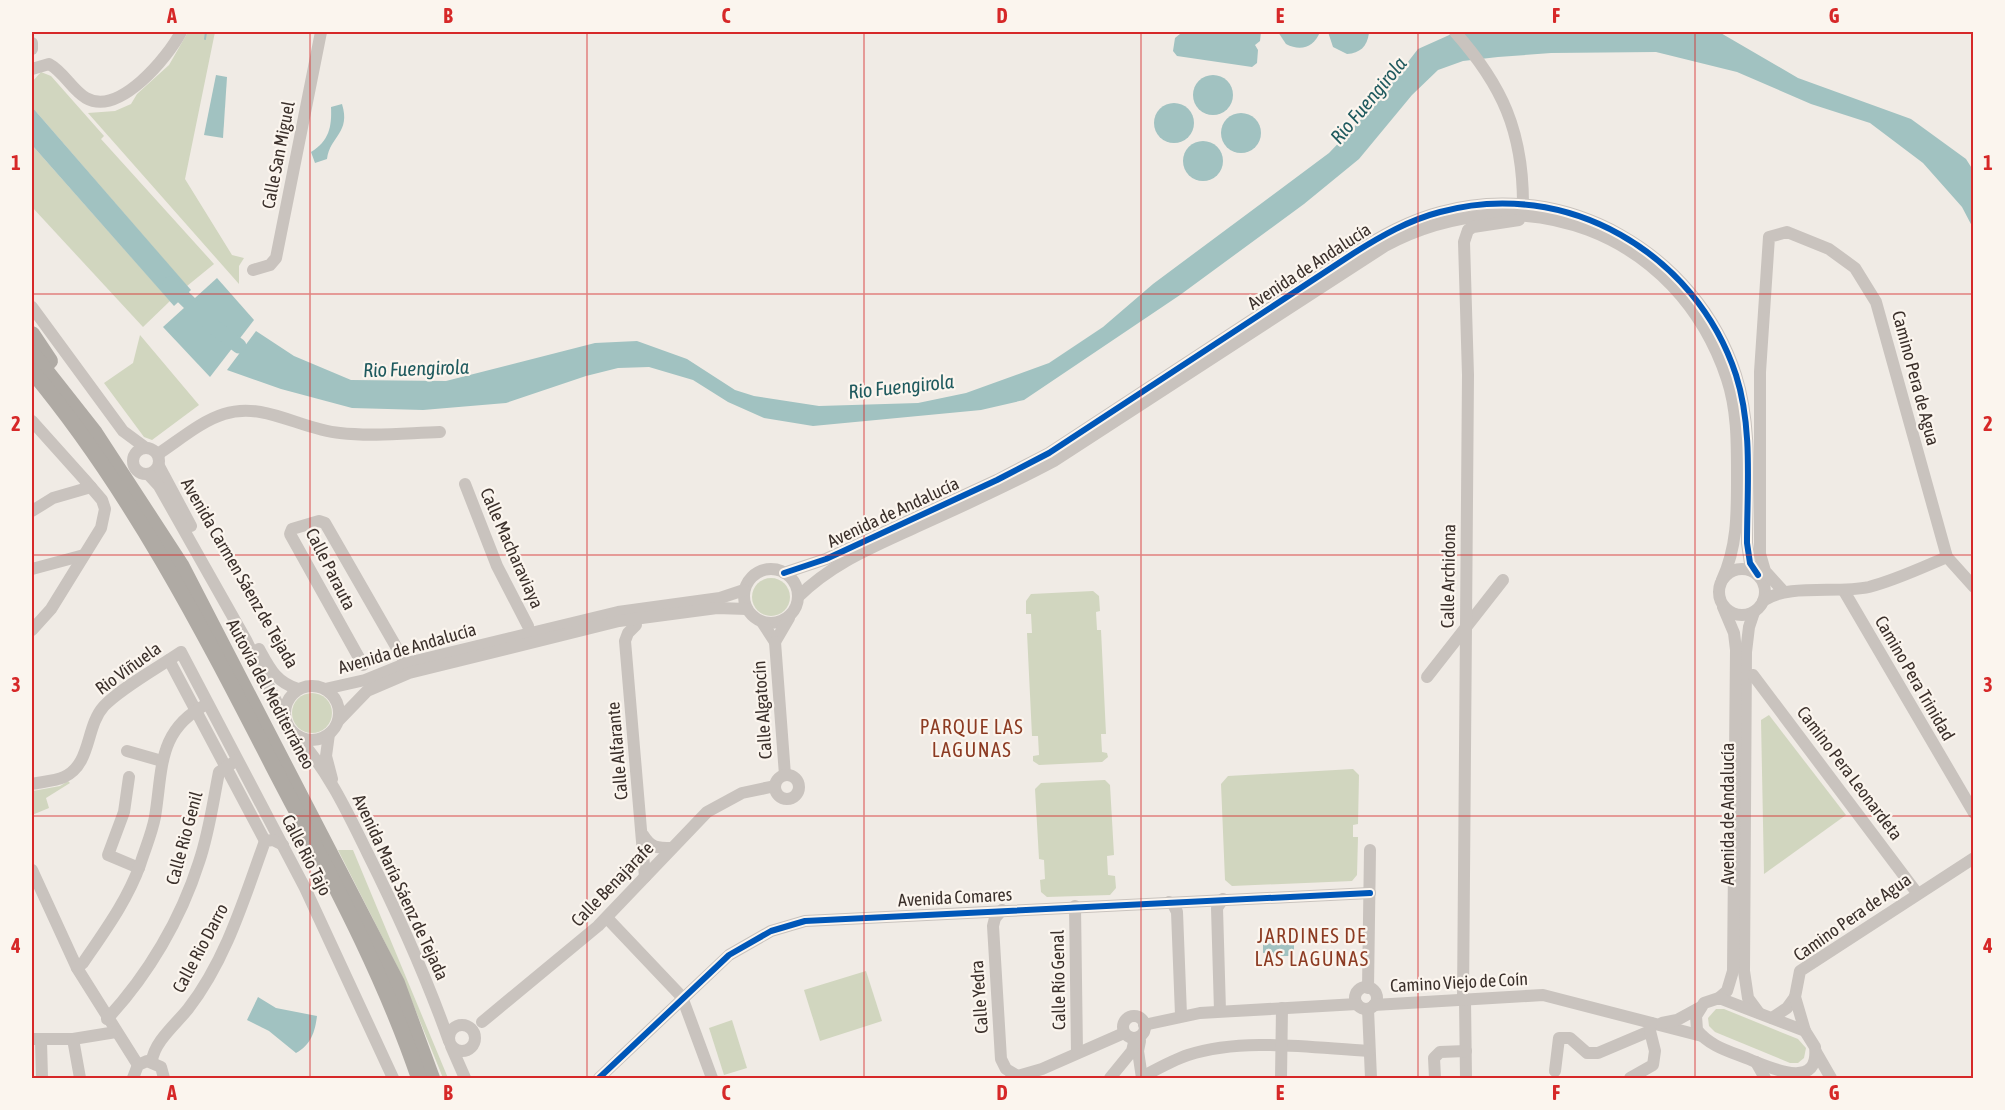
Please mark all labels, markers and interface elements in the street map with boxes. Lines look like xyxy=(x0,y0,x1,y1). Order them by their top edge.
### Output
text: A xyxy=(166,4,177,27)
text: B xyxy=(443,4,453,27)
text: C xyxy=(722,4,731,27)
text: D xyxy=(996,4,1008,27)
text: E xyxy=(1276,4,1285,27)
text: F xyxy=(1552,4,1560,27)
text: G xyxy=(1829,4,1840,27)
water label: Rio Fuengirola xyxy=(1325,52,1411,148)
street label: Calle San Miguel xyxy=(257,99,299,211)
text: 1 xyxy=(11,151,21,174)
text: 1 xyxy=(1983,151,1993,174)
street label: Avenida de Andalucía xyxy=(1243,218,1375,314)
street label: Camino Pera de Agua xyxy=(1888,308,1944,448)
water label: Rio Fuengirola xyxy=(363,355,469,381)
water label: Rio Fuengirola xyxy=(847,369,955,403)
text: 2 xyxy=(11,412,21,435)
text: 2 xyxy=(1983,412,1993,435)
street label: Avenida de Andalucía xyxy=(824,472,962,552)
street label: Avenida Carmen Sáenz de Tejada xyxy=(177,474,303,672)
street label: Calle Macharaviaya xyxy=(476,485,548,611)
street label: Calle Archidona xyxy=(1437,524,1459,628)
street label: Calle Parauta xyxy=(301,525,361,613)
street label: Camino Pera Trinidad xyxy=(1871,612,1959,744)
street label: Autovía del Mediterráneo xyxy=(223,615,319,773)
street label: Avenida de Andalucía xyxy=(336,618,478,678)
street label: Rio Viñuela xyxy=(91,637,165,699)
street label: Calle Algatocín xyxy=(748,660,776,760)
text: 3 xyxy=(11,673,21,696)
text: 3 xyxy=(1983,673,1993,696)
street label: Calle Alfarante xyxy=(602,701,632,801)
street label: Camino Pera Leonardeta xyxy=(1793,702,1907,844)
district label: PARQUE LAS LAGUNAS xyxy=(920,715,1024,761)
street label: Avenida de Andalucía xyxy=(1717,743,1738,885)
street label: Calle Rio Genil xyxy=(161,789,207,887)
street label: Avenida María Sáenz de Tejada xyxy=(349,791,453,983)
street label: Calle Rio Tajo xyxy=(278,811,336,899)
street label: Calle Benajarafe xyxy=(567,837,657,931)
street label: Camino Pera de Agua xyxy=(1789,869,1915,965)
street label: Avenida Comares xyxy=(897,884,1013,910)
street label: Calle Rio Darro xyxy=(168,900,232,996)
district label: JARDINES DE LAS LAGUNAS xyxy=(1254,924,1370,970)
street label: Calle Río Genal xyxy=(1047,930,1069,1030)
text: 4 xyxy=(10,934,21,957)
text: 4 xyxy=(1982,934,1993,957)
street label: Calle Yedra xyxy=(966,960,992,1034)
street label: Camino Viejo de Coín xyxy=(1390,968,1528,996)
text: A xyxy=(166,1081,177,1104)
text: B xyxy=(443,1081,453,1104)
text: C xyxy=(722,1081,731,1104)
text: D xyxy=(996,1081,1008,1104)
text: E xyxy=(1276,1081,1285,1104)
text: F xyxy=(1552,1081,1560,1104)
text: G xyxy=(1829,1081,1840,1104)

